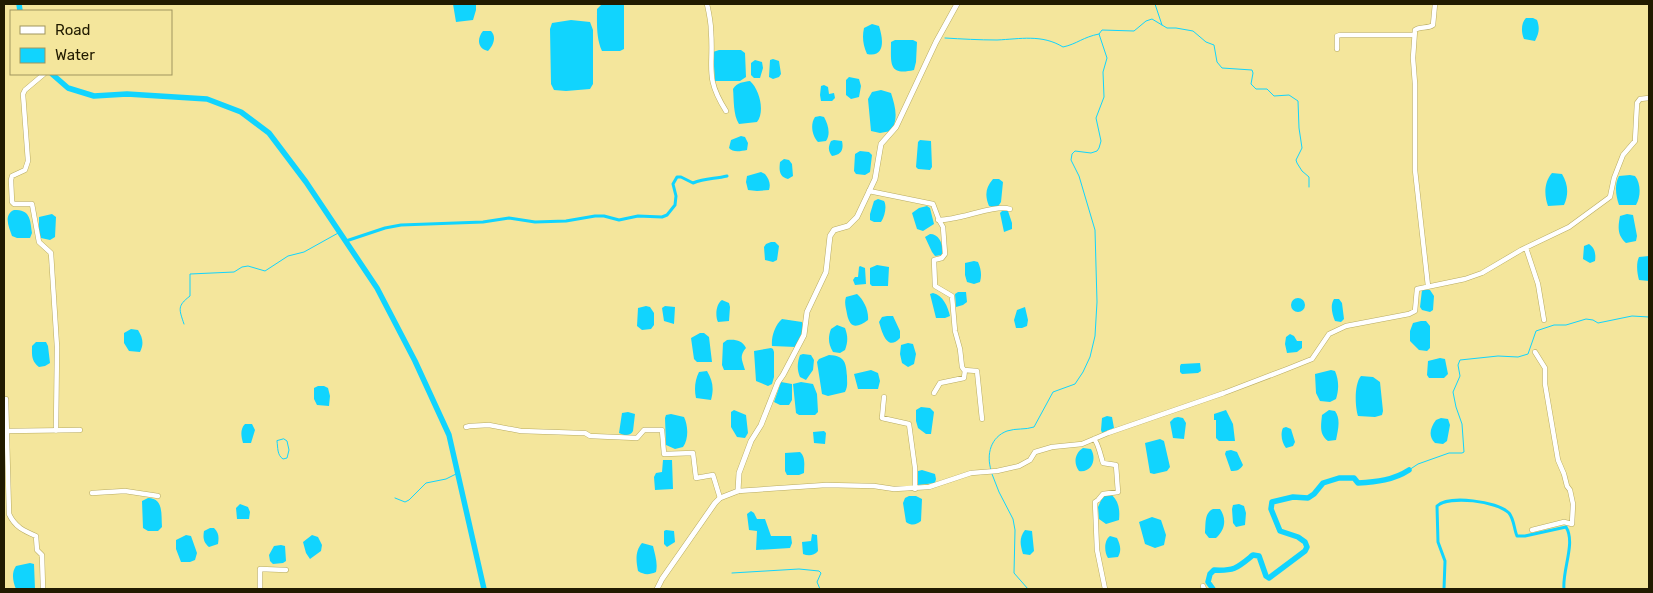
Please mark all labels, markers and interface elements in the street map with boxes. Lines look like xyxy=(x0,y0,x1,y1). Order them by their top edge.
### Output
legend xyxy=(10,10,172,75)
text: Road xyxy=(55,21,91,39)
text: Water xyxy=(55,46,95,64)

